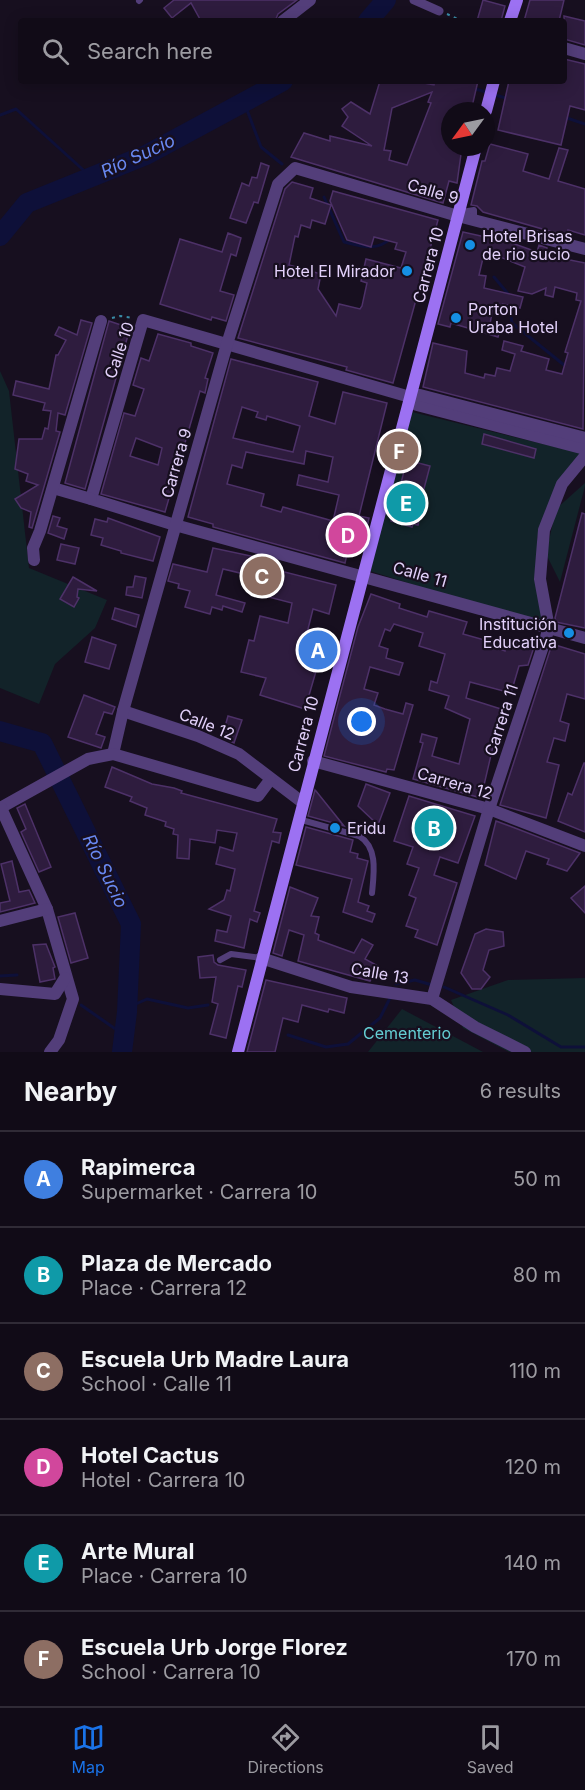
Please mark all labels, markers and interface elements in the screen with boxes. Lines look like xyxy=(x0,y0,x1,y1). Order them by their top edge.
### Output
search box xyxy=(18,18,567,84)
icon: search xyxy=(39,35,72,68)
text: Search here xyxy=(87,38,213,64)
north arrow xyxy=(441,102,495,156)
water label: Río Sucio xyxy=(97,129,178,182)
street label: Calle 9 xyxy=(405,174,461,208)
street label: Carrera 10 xyxy=(408,225,448,305)
place label: Hotel Brisas de rio sucio xyxy=(482,226,573,264)
marker: Hotel Brisas de rio sucio xyxy=(463,238,477,252)
place label: Hotel El Mirador xyxy=(274,261,395,281)
marker: Hotel El Mirador xyxy=(400,264,414,278)
place label: Porton Uraba Hotel xyxy=(468,299,558,337)
marker: Porton Uraba Hotel xyxy=(449,311,463,325)
street label: Calle 10 xyxy=(100,319,138,381)
street label: Carrera 9 xyxy=(157,426,195,500)
pin: F xyxy=(380,428,418,474)
pin: E xyxy=(386,480,426,526)
pin: D xyxy=(328,512,368,558)
pin: C xyxy=(242,554,282,598)
street label: Calle 11 xyxy=(391,557,449,591)
place label: Institución Educativa xyxy=(479,614,557,652)
marker: Institución Educativa xyxy=(562,626,576,640)
pin: A xyxy=(298,628,338,672)
street label: Carrera 11 xyxy=(480,681,522,759)
street label: Carrera 10 xyxy=(283,694,323,774)
street label: Calle 12 xyxy=(176,704,238,744)
your location xyxy=(347,707,376,736)
street label: Carrera 12 xyxy=(415,763,495,803)
pin: B xyxy=(414,806,454,850)
place label: Eridu xyxy=(347,818,386,838)
marker: Eridu xyxy=(328,821,342,835)
water label: Río Sucio xyxy=(79,830,132,911)
street label: Calle 13 xyxy=(349,958,411,988)
park label: Cementerio xyxy=(363,1023,451,1043)
text: Nearby xyxy=(24,1076,117,1107)
text: 6 results xyxy=(480,1079,561,1103)
text: Rapimerca xyxy=(81,1154,195,1180)
text: A xyxy=(36,1167,51,1191)
text: 50 m xyxy=(513,1167,561,1191)
text: Supermarket · Carrera 10 xyxy=(81,1180,317,1204)
text: Plaza de Mercado xyxy=(81,1250,272,1276)
text: B xyxy=(37,1263,50,1287)
text: 80 m xyxy=(513,1263,561,1287)
text: Place · Carrera 12 xyxy=(81,1276,247,1300)
text: Escuela Urb Madre Laura xyxy=(81,1346,349,1372)
text: C xyxy=(36,1359,51,1383)
text: 110 m xyxy=(509,1359,561,1383)
text: School · Calle 11 xyxy=(81,1372,232,1396)
text: Hotel Cactus xyxy=(81,1442,219,1468)
text: D xyxy=(36,1455,51,1479)
text: 120 m xyxy=(505,1455,561,1479)
text: Hotel · Carrera 10 xyxy=(81,1468,245,1492)
text: Arte Mural xyxy=(81,1538,195,1564)
text: E xyxy=(37,1551,50,1575)
text: 140 m xyxy=(504,1551,561,1575)
text: Place · Carrera 10 xyxy=(81,1564,248,1588)
text: Escuela Urb Jorge Florez xyxy=(81,1634,348,1660)
text: F xyxy=(38,1647,49,1671)
text: 170 m xyxy=(506,1647,561,1671)
text: School · Carrera 10 xyxy=(81,1660,261,1684)
tab: Map xyxy=(71,1721,105,1777)
tab: Directions xyxy=(248,1721,324,1777)
tab: Saved xyxy=(467,1721,514,1777)

